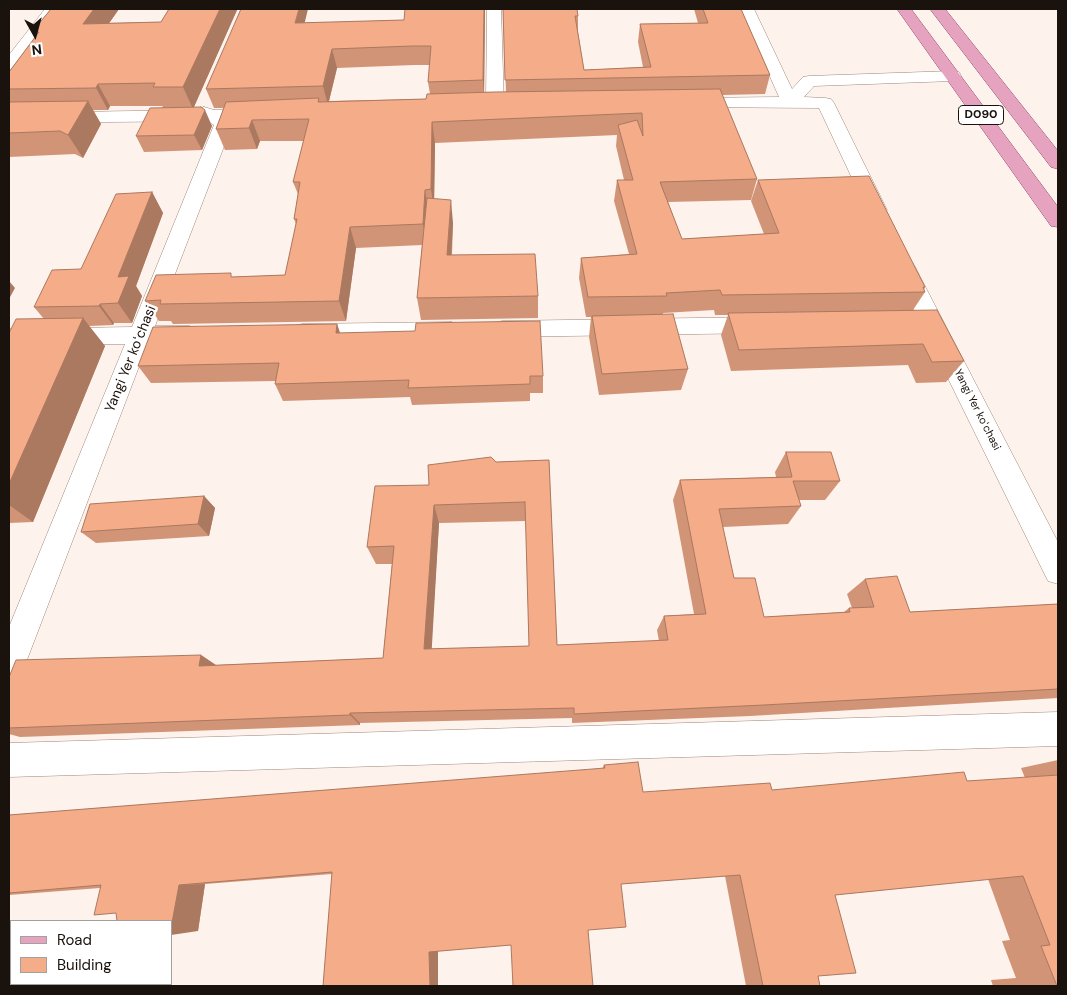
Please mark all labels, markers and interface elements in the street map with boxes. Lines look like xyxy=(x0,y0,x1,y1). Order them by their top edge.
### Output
north arrow xyxy=(10,10,60,60)
text: N xyxy=(31,40,43,59)
road number: D090 xyxy=(958,106,1004,124)
street label: Yangi Yer koʻchasi xyxy=(102,303,160,415)
street label: Yangi Yer koʻchasi xyxy=(951,367,1003,453)
legend xyxy=(10,920,172,985)
text: Road xyxy=(57,930,92,950)
text: Building xyxy=(57,955,112,975)

